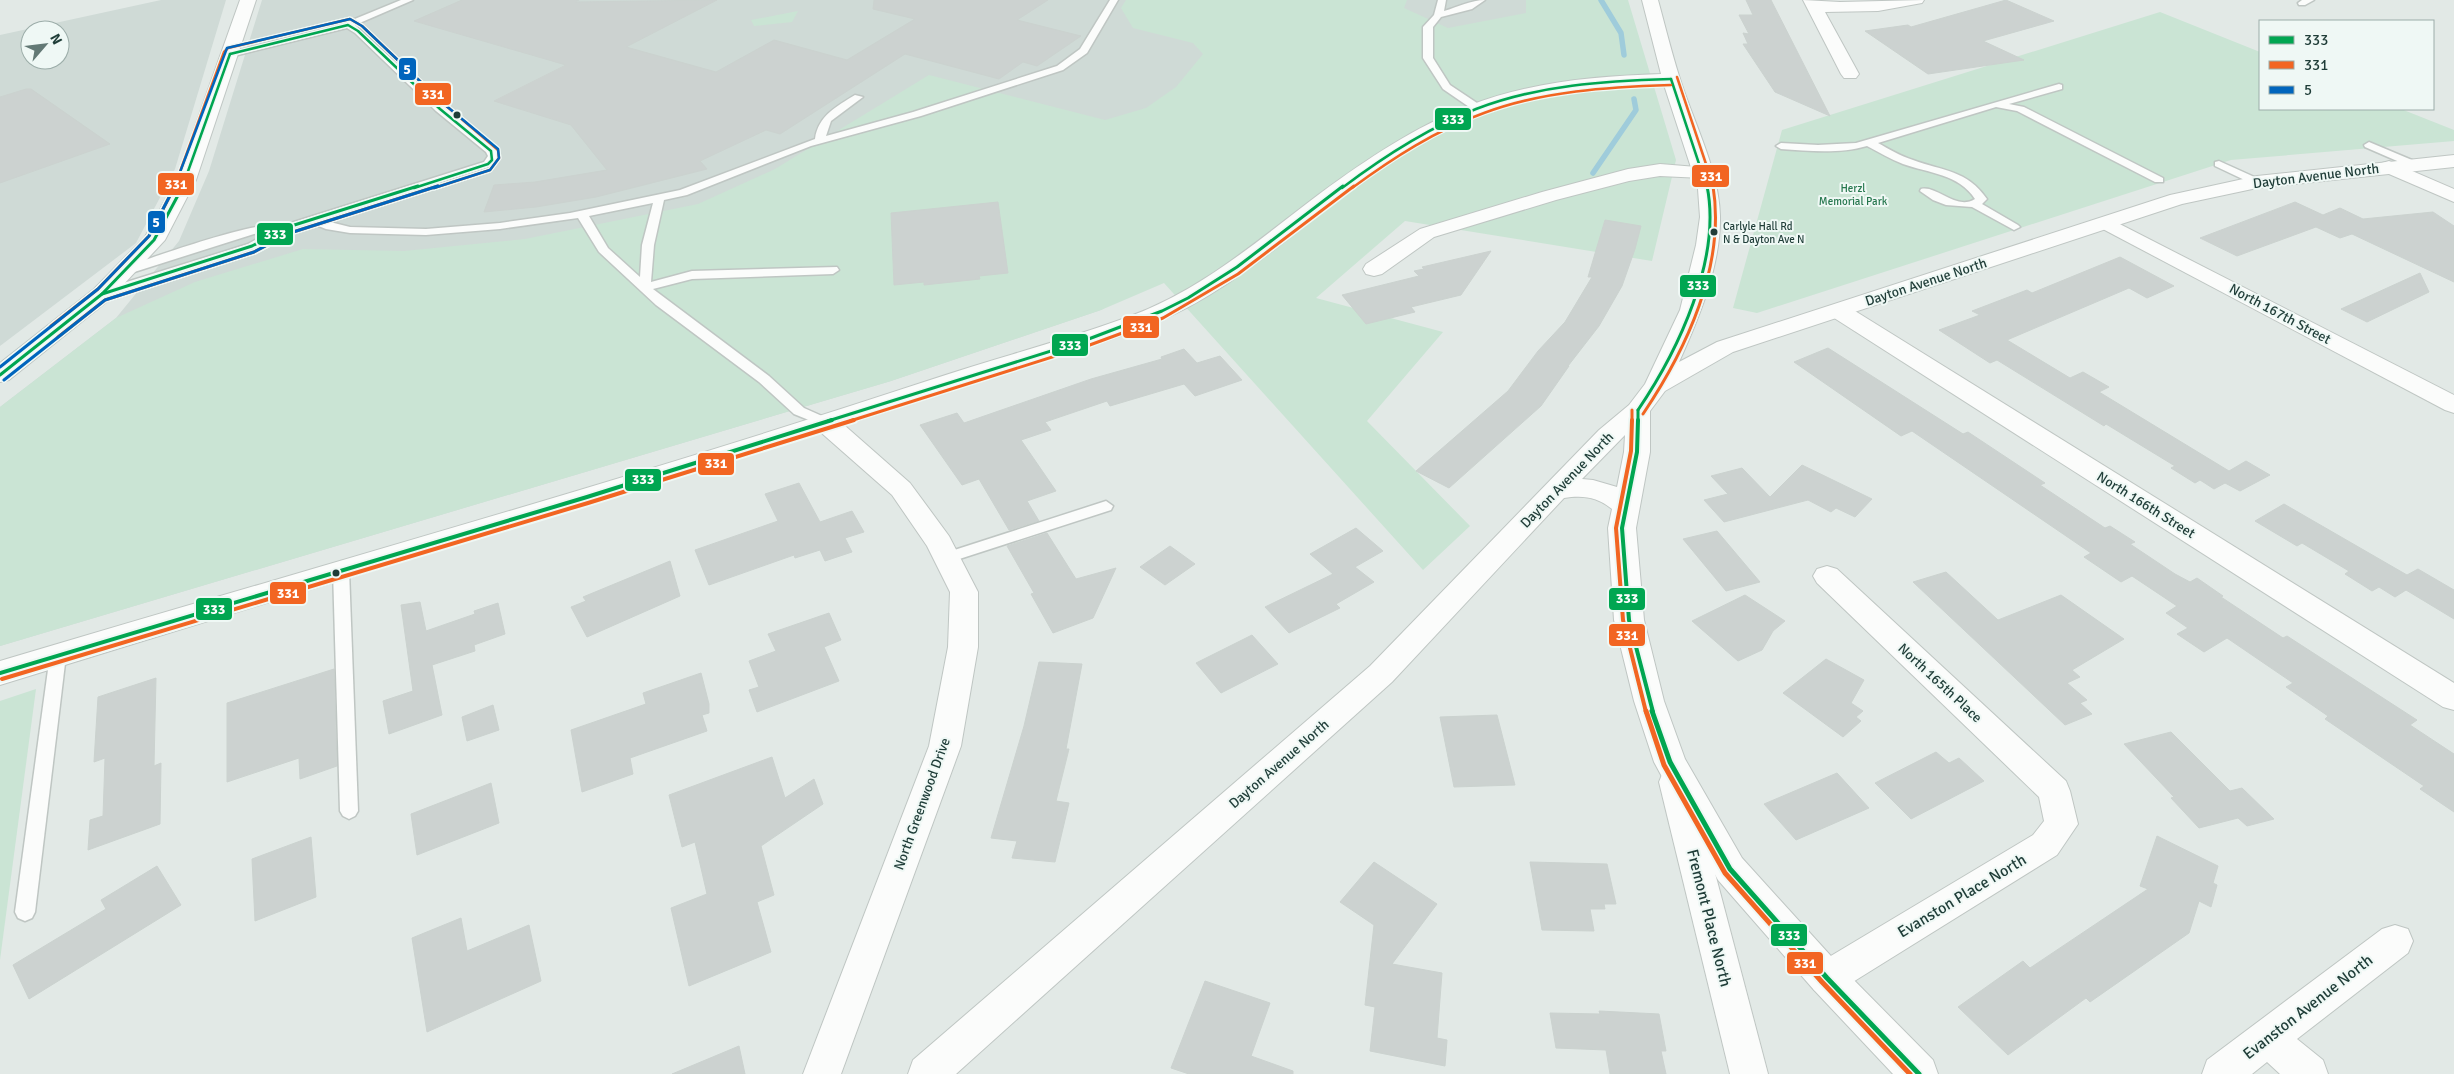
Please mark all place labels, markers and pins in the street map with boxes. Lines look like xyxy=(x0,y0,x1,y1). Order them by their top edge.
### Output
unlabelled marker xyxy=(452,110,462,120)
place label: Carlyle Hall Rd N & Dayton Ave N xyxy=(1723,220,1805,246)
marker: Carlyle Hall Rd N & Dayton Ave N xyxy=(1709,227,1719,237)
unlabelled marker xyxy=(331,568,341,578)

